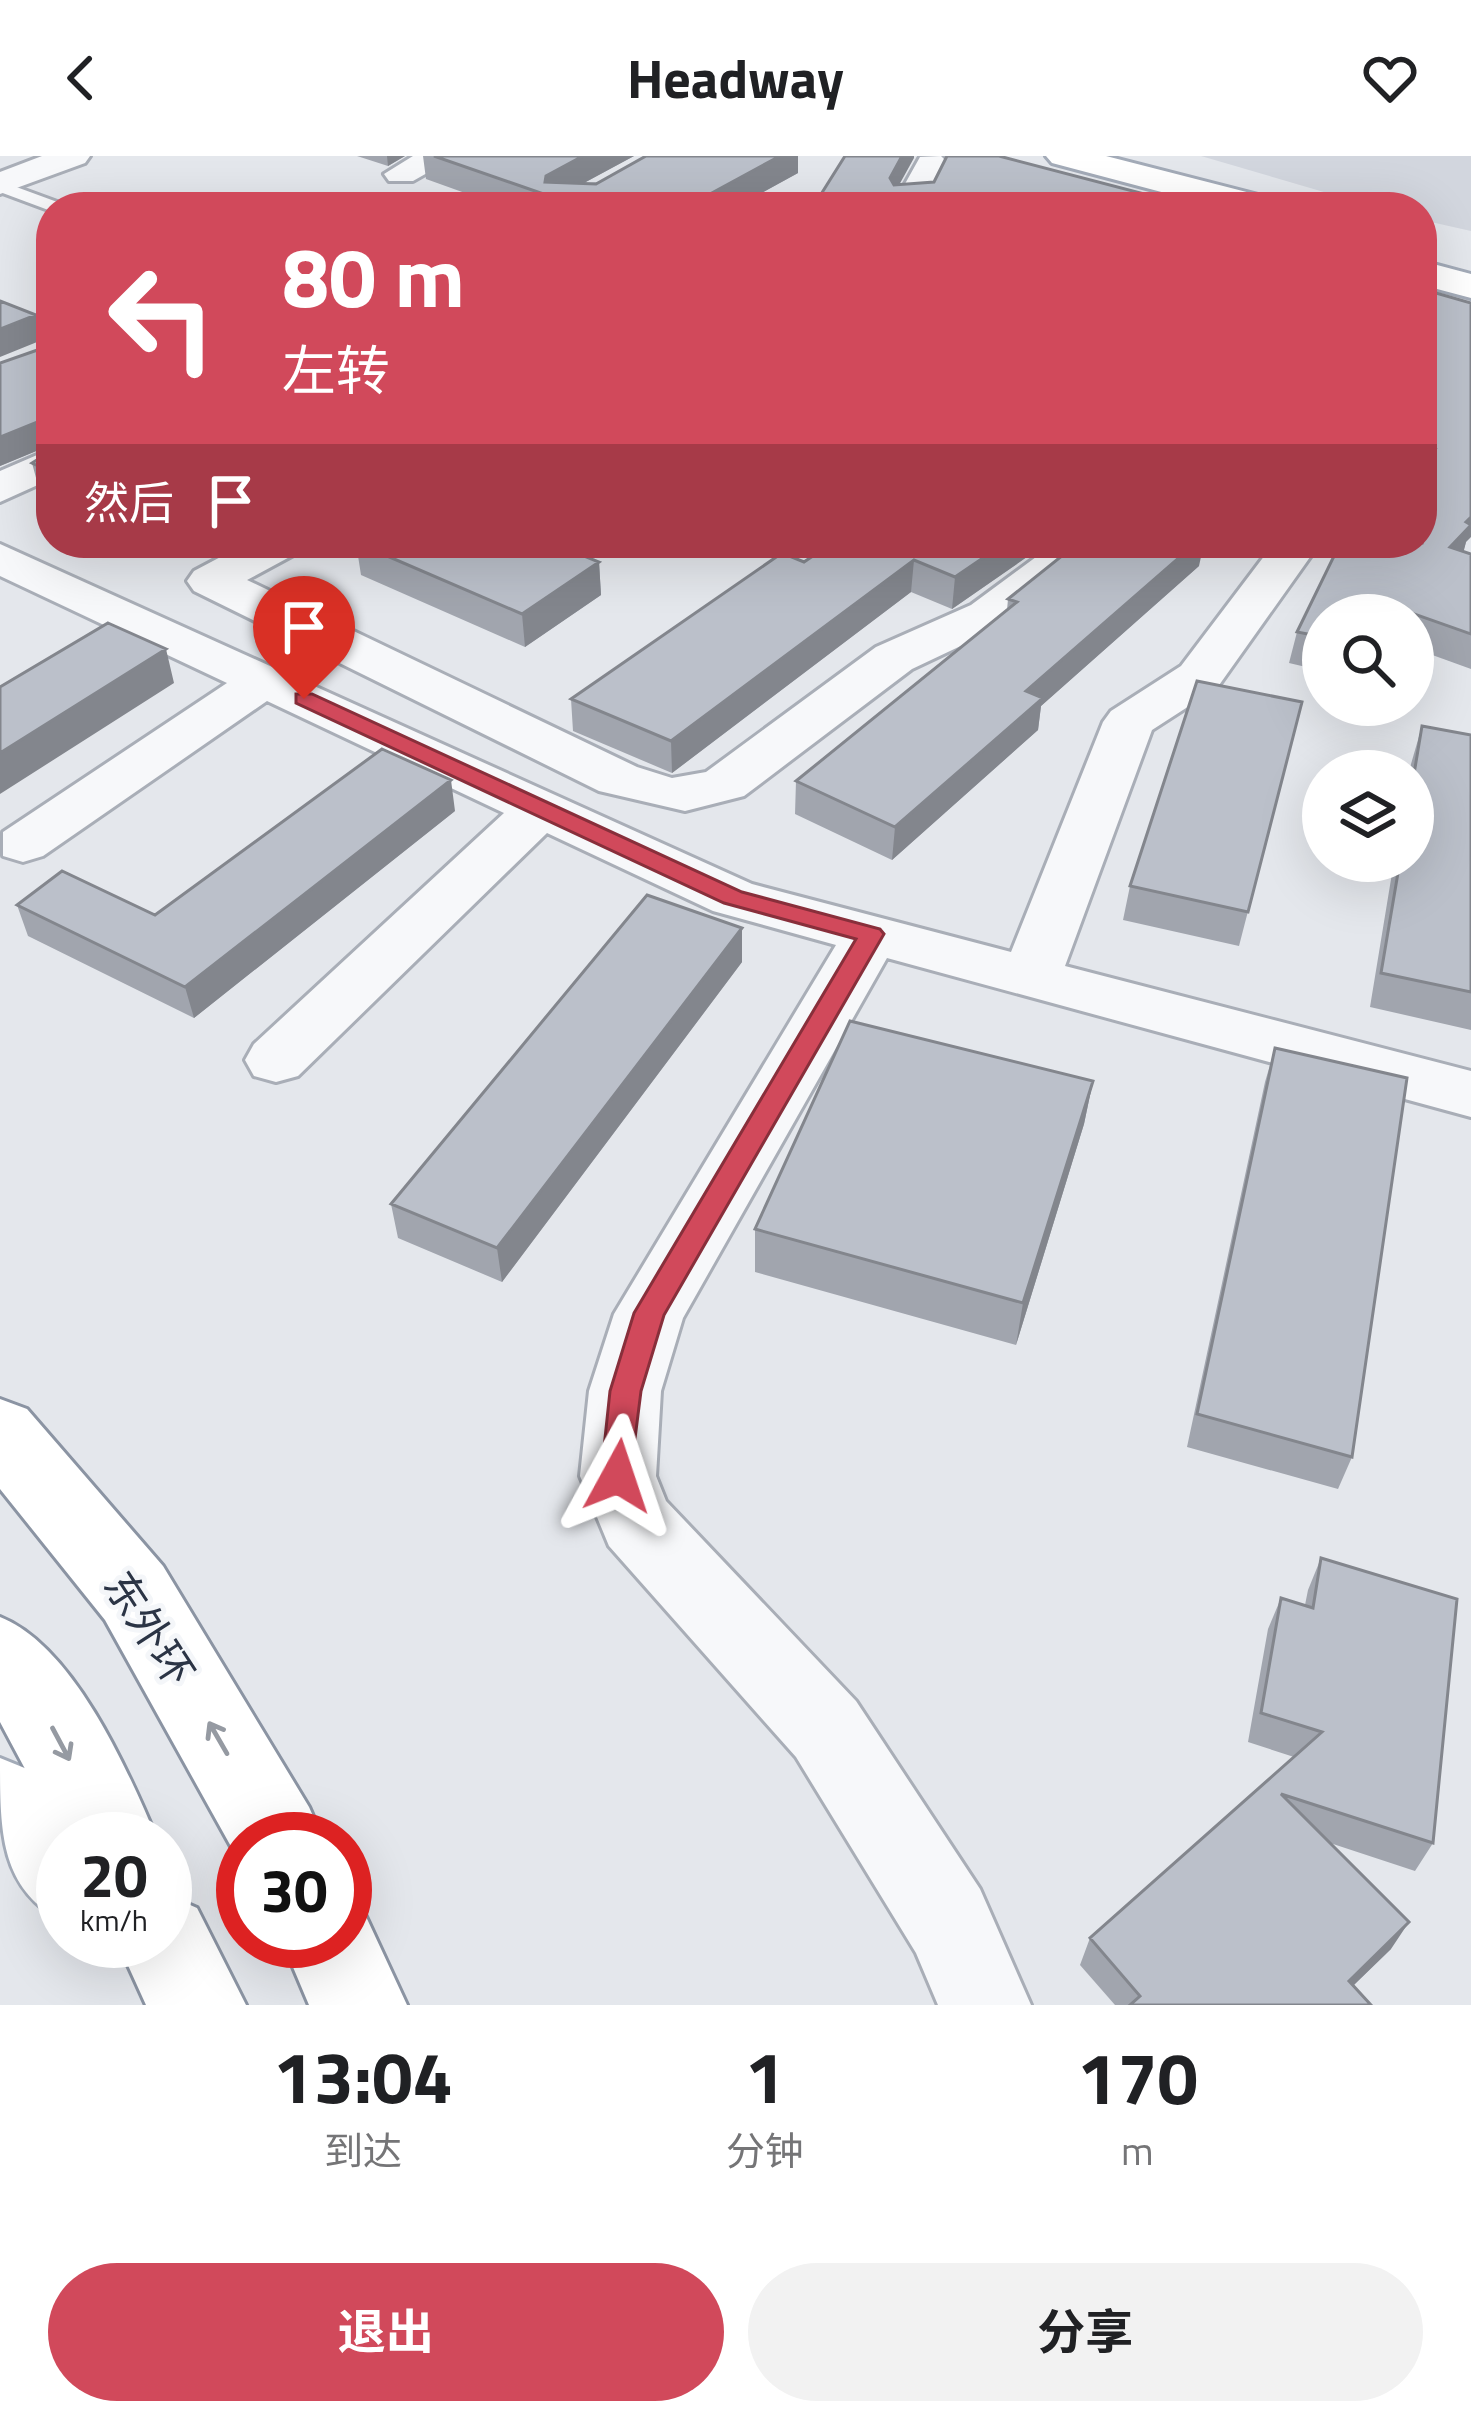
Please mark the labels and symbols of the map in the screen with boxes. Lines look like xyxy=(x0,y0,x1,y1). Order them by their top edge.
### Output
pin xyxy=(253,576,355,699)
position arrow xyxy=(555,1413,681,1539)
street label: 东外环 xyxy=(89,1558,211,1698)
one-way arrow xyxy=(206,1721,230,1756)
one-way arrow xyxy=(50,1726,73,1761)
speed limit sign: 30 xyxy=(216,1812,372,1968)

